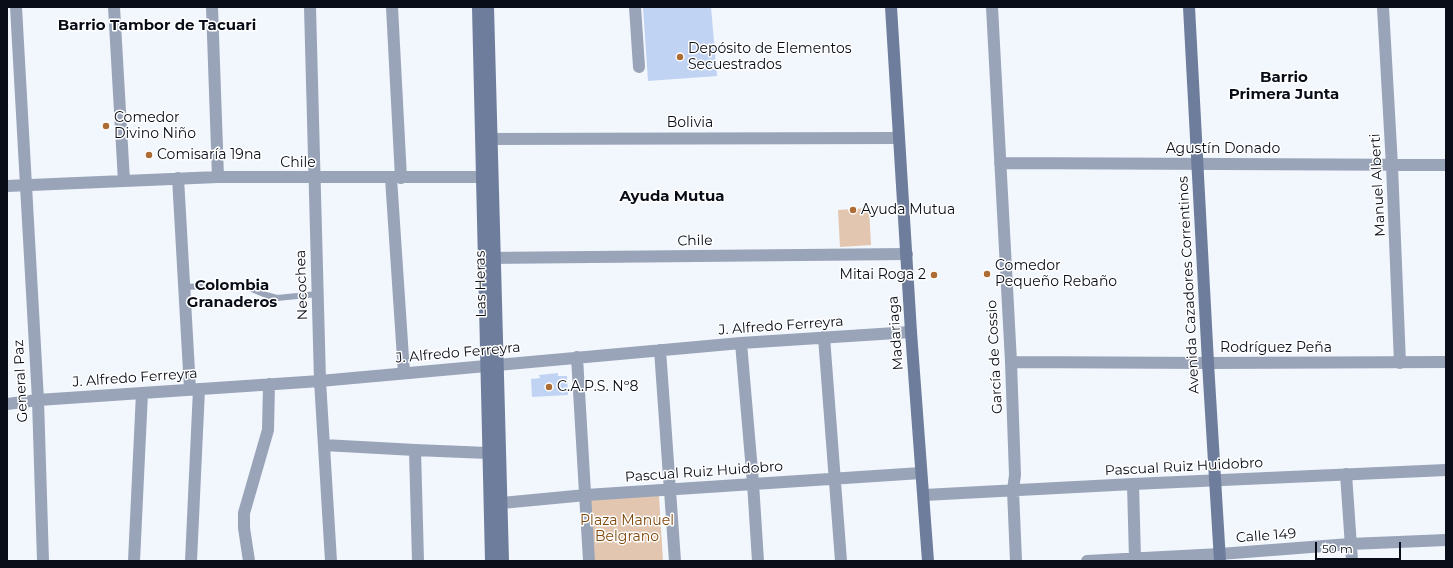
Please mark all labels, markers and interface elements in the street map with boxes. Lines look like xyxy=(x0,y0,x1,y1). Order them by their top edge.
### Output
district label: Barrio Tambor de Tacuari xyxy=(58,17,256,35)
place label: Depósito de Elementos Secuestrados xyxy=(688,41,852,74)
marker: Depósito de Elementos Secuestrados xyxy=(675,52,685,62)
district label: Barrio Primera Junta xyxy=(1229,69,1339,104)
place label: Comedor Divino Niño xyxy=(114,110,196,142)
street label: Bolivia xyxy=(667,115,713,131)
marker: Comedor Divino Niño xyxy=(101,121,111,131)
street label: Manuel Alberti xyxy=(1367,133,1389,237)
street label: Agustín Donado xyxy=(1166,141,1280,157)
place label: Comisaría 19na xyxy=(157,147,262,163)
marker: Comisaría 19na xyxy=(144,150,154,160)
street label: Chile xyxy=(280,155,316,171)
street label: Avenida Cazadores Correntinos xyxy=(1175,176,1203,394)
district label: Ayuda Mutua xyxy=(620,188,724,206)
place label: Ayuda Mutua xyxy=(861,202,955,218)
marker: Ayuda Mutua xyxy=(848,205,858,215)
street label: Chile xyxy=(677,232,713,250)
street label: Necochea xyxy=(292,250,312,320)
street label: Las Heras xyxy=(472,250,490,318)
place label: Comedor Pequeño Rebaño xyxy=(995,258,1117,290)
place label: Mitai Roga 2 xyxy=(840,267,926,283)
marker: Comedor Pequeño Rebaño xyxy=(982,269,992,279)
marker: Mitai Roga 2 xyxy=(929,270,939,280)
district label: Colombia Granaderos xyxy=(187,277,277,312)
street label: Madariaga xyxy=(885,295,907,371)
street label: García de Cossio xyxy=(984,300,1006,414)
street label: J. Alfredo Ferreyra xyxy=(718,313,844,339)
street label: General Paz xyxy=(10,339,32,423)
street label: J. Alfredo Ferreyra xyxy=(395,339,521,367)
street label: Rodríguez Peña xyxy=(1220,340,1332,356)
street label: J. Alfredo Ferreyra xyxy=(72,365,198,391)
place label: C.A.P.S. Nº8 xyxy=(557,379,638,395)
marker: C.A.P.S. Nº8 xyxy=(544,382,554,392)
street label: Pascual Ruiz Huidobro xyxy=(1104,454,1264,480)
street label: Pascual Ruiz Huidobro xyxy=(624,458,784,486)
park label: Plaza Manuel Belgrano xyxy=(580,513,674,546)
street label: Calle 149 xyxy=(1235,526,1297,546)
scale bar xyxy=(1317,534,1403,560)
text: 50 m xyxy=(1322,541,1353,556)

